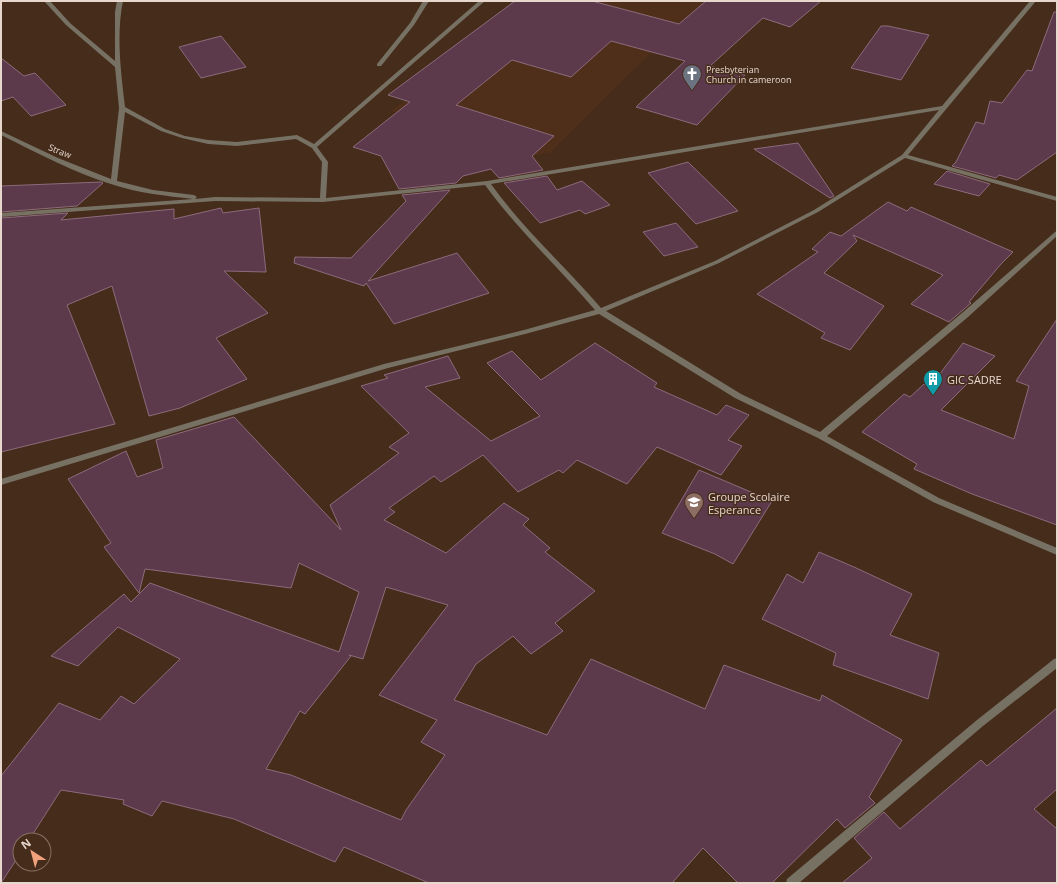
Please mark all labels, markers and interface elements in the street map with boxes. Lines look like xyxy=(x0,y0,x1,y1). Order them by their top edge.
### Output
church icon: Presbyterian Church in cameroon xyxy=(681,63,703,91)
place label: Presbyterian Church in cameroon xyxy=(706,63,791,86)
street label: Straw xyxy=(47,141,73,161)
building icon: GIC SADRE xyxy=(922,368,944,396)
place label: GIC SADRE xyxy=(947,372,1002,387)
place label: Groupe Scolaire Esperance xyxy=(708,489,790,517)
school or university icon: Groupe Scolaire Esperance xyxy=(683,491,705,519)
north arrow xyxy=(12,832,52,872)
text: N xyxy=(18,835,34,852)

